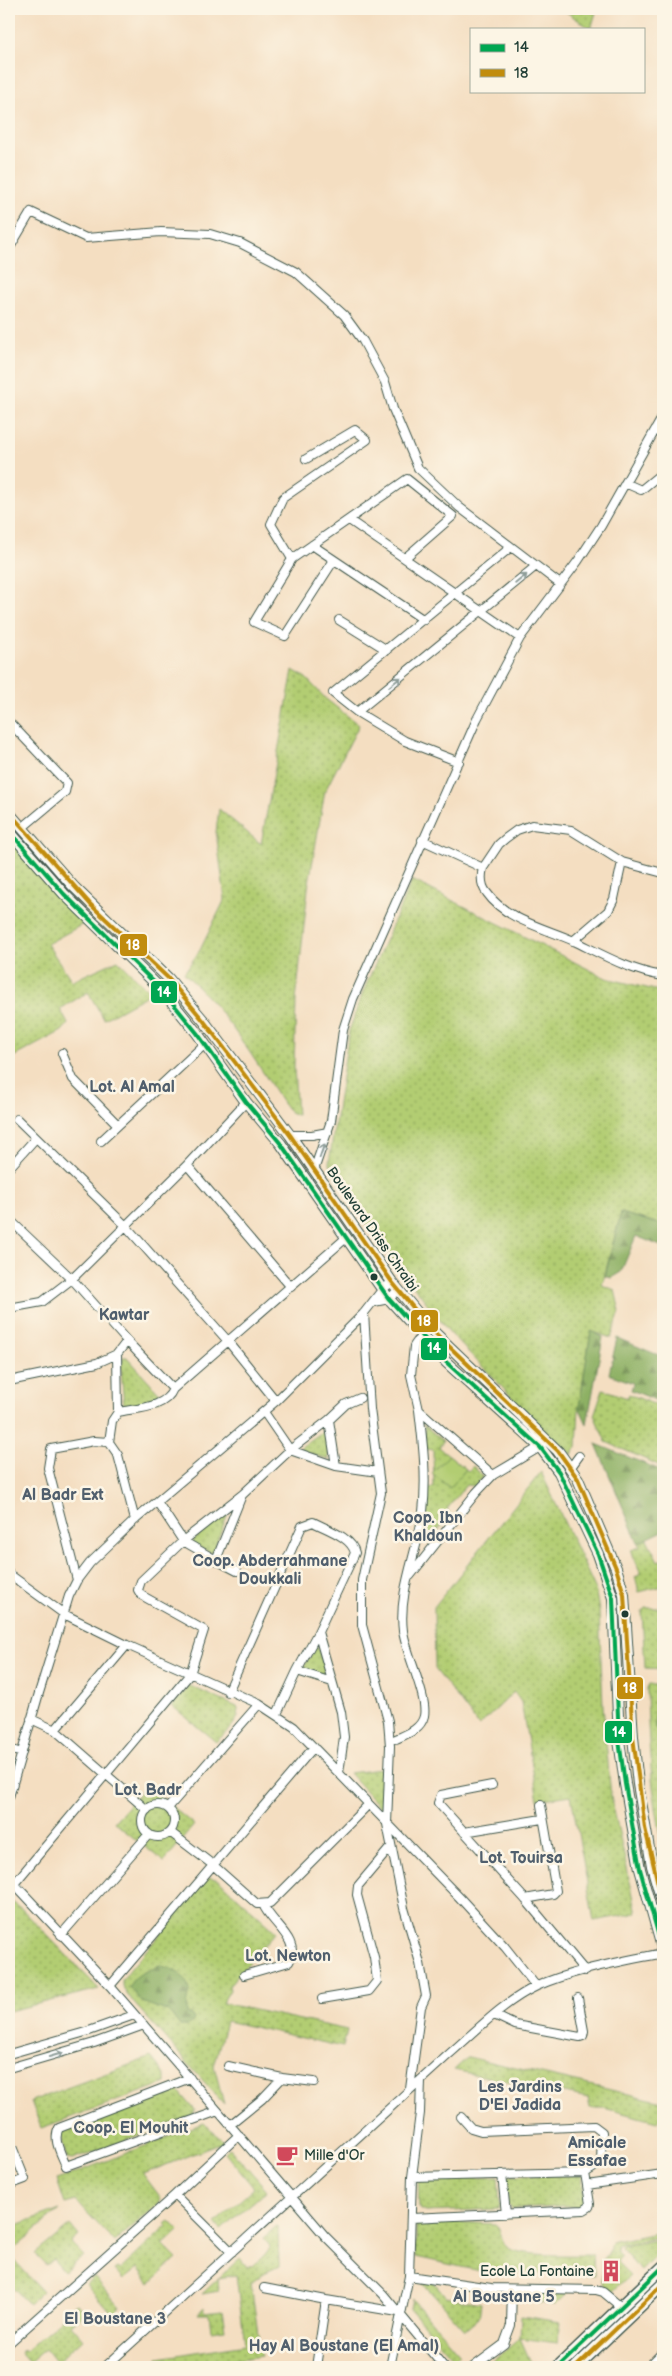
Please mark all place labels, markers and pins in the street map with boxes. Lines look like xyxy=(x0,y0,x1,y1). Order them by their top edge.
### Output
unlabelled marker xyxy=(369,1272,379,1282)
unlabelled marker xyxy=(620,1609,630,1619)
cafe icon: Mille d'Or xyxy=(274,2142,300,2168)
place label: Mille d'Or xyxy=(304,2147,365,2164)
building icon: Ecole La Fontaine xyxy=(598,2258,624,2284)
place label: Ecole La Fontaine xyxy=(480,2263,594,2280)

